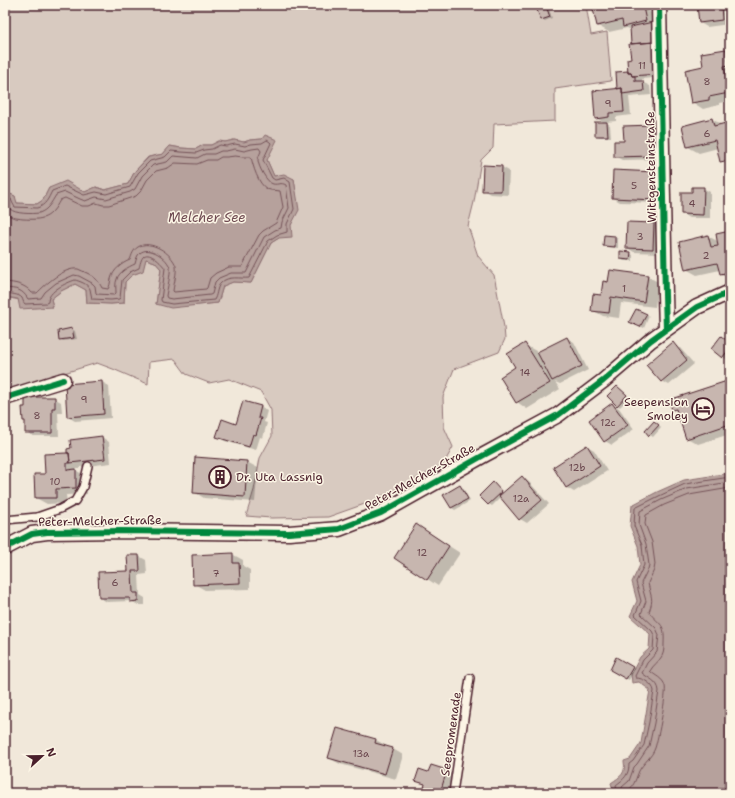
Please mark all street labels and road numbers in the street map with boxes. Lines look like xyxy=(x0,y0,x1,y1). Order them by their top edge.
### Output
street label: Wittgensteinstraße xyxy=(642,111,660,223)
street label: Peter-Melcher-Straße xyxy=(362,440,478,514)
street label: Peter-Melcher-Straße xyxy=(38,512,162,530)
street label: Seepromenade xyxy=(437,691,465,777)

